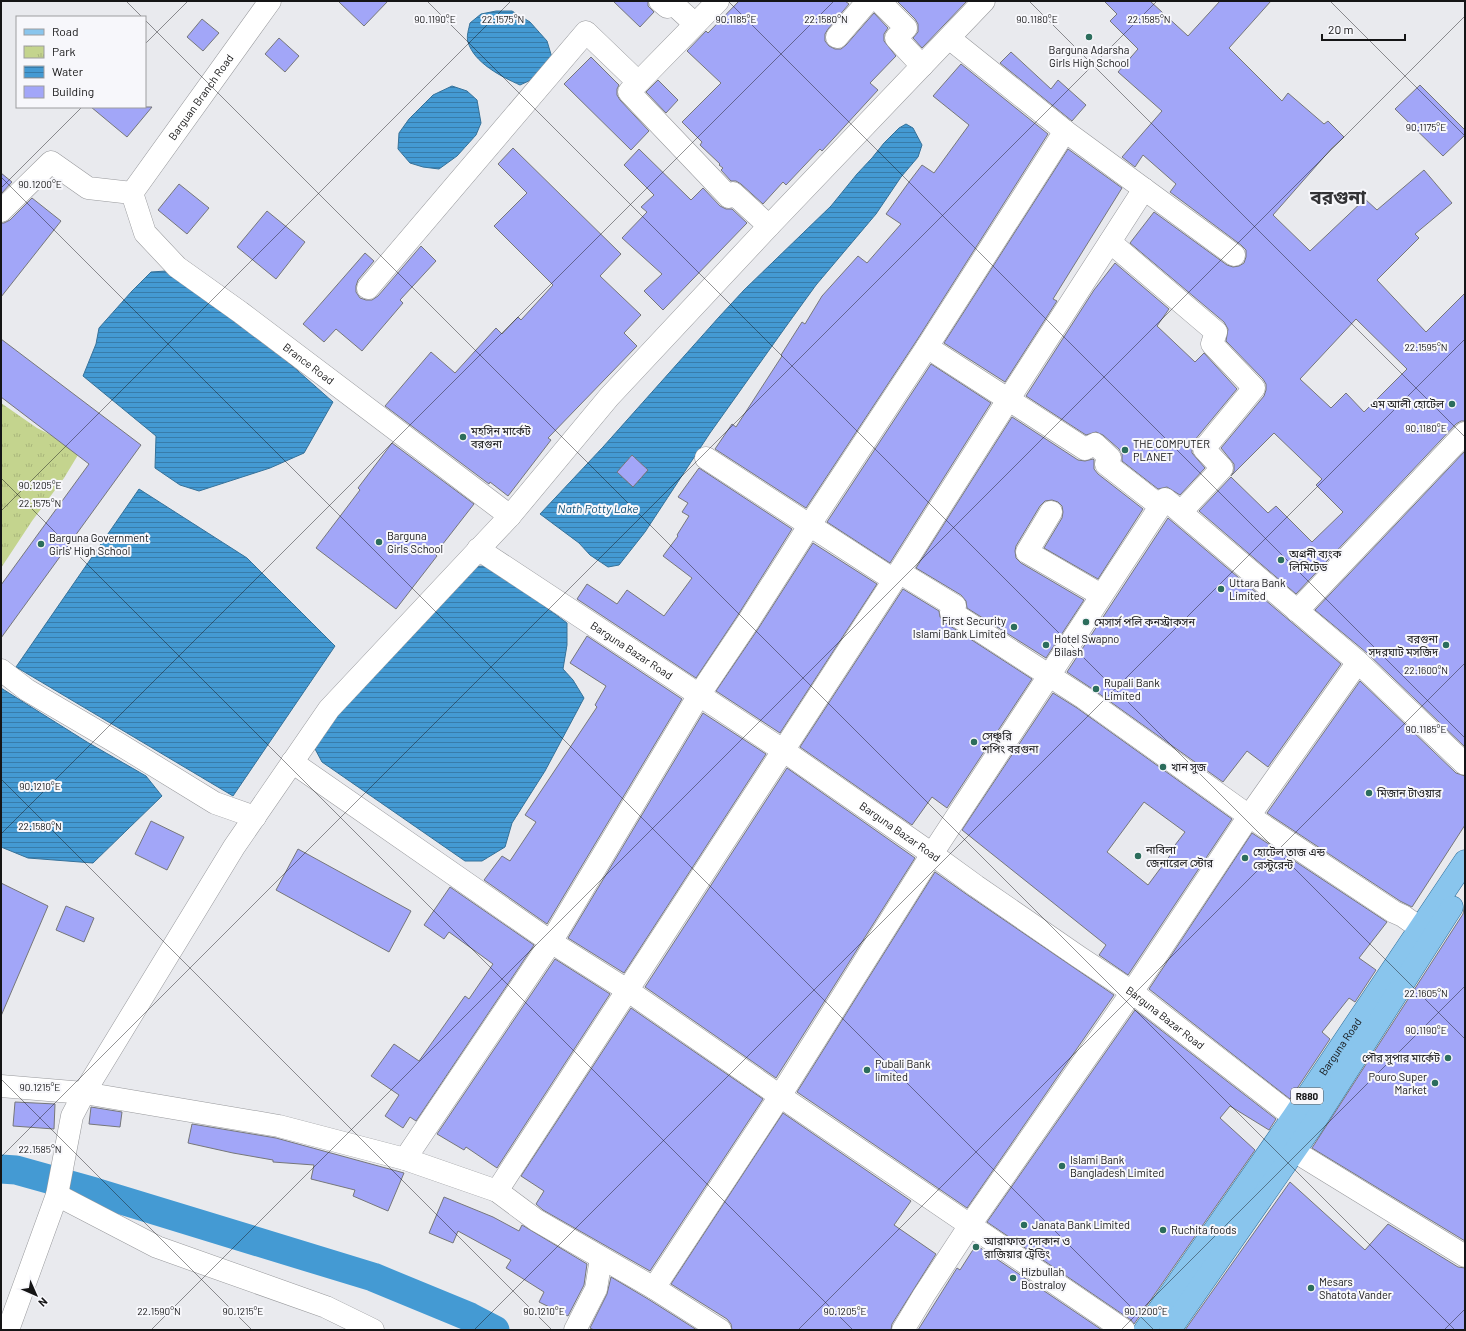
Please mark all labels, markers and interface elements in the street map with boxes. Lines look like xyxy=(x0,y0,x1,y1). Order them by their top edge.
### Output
text: 90.1190°E xyxy=(414,13,456,25)
text: 22.1575°N xyxy=(482,13,524,25)
text: 90.1185°E xyxy=(716,13,756,25)
text: 22.1580°N xyxy=(804,13,848,25)
text: 90.1180°E xyxy=(1016,13,1058,25)
text: 22.1585°N xyxy=(1127,13,1171,25)
legend xyxy=(16,16,146,108)
scale bar xyxy=(1322,16,1405,42)
text: 20 m xyxy=(1328,22,1354,36)
text: Road xyxy=(52,24,79,38)
marker: Barguna Adarsha Girls High School xyxy=(1084,32,1094,42)
place label: Barguna Adarsha Girls High School xyxy=(1049,43,1129,69)
text: Park xyxy=(52,44,76,58)
street label: Barguan Branch Road xyxy=(165,51,236,142)
text: Water xyxy=(52,64,84,78)
text: Building xyxy=(52,84,94,98)
text: 90.1175°E xyxy=(1406,121,1446,133)
text: 90.1200°E xyxy=(18,178,62,190)
district label: বরগুনা xyxy=(1309,185,1366,208)
street label: Brance Road xyxy=(281,340,337,387)
text: 22.1595°N xyxy=(1404,341,1448,353)
place label: এম আলী হোটেল xyxy=(1370,397,1445,410)
marker: এম আলী হোটেল xyxy=(1447,399,1457,409)
text: 90.1180°E xyxy=(1405,422,1447,434)
place label: মহসিন মার্কেট বরগুনা xyxy=(470,424,532,450)
marker: মহসিন মার্কেট বরগুনা xyxy=(458,432,468,442)
place label: THE COMPUTER PLANET xyxy=(1133,437,1210,463)
marker: THE COMPUTER PLANET xyxy=(1120,445,1130,455)
text: 90.1205°E xyxy=(18,479,62,491)
text: 22.1575°N xyxy=(19,497,61,509)
water label: Nath Potty Lake xyxy=(558,501,638,515)
place label: Barguna Girls School xyxy=(387,529,443,555)
place label: Barguna Government Girls' High School xyxy=(49,531,149,557)
marker: Barguna Girls School xyxy=(374,537,384,547)
marker: Barguna Government Girls' High School xyxy=(36,539,46,549)
place label: অগ্রনী ব্যংক লিমিটেড xyxy=(1288,547,1342,573)
marker: অগ্রনী ব্যংক লিমিটেড xyxy=(1276,555,1286,565)
place label: Uttara Bank Limited xyxy=(1229,576,1286,602)
marker: Uttara Bank Limited xyxy=(1216,584,1226,594)
place label: First Security Islami Bank Limited xyxy=(913,614,1006,640)
place label: মেসার্স পলি কনস্ট্রাকসন xyxy=(1094,615,1195,628)
marker: মেসার্স পলি কনস্ট্রাকসন xyxy=(1081,617,1091,627)
street label: Barguna Bazar Road xyxy=(588,618,675,682)
marker: First Security Islami Bank Limited xyxy=(1009,622,1019,632)
place label: Hotel Swapno Bilash xyxy=(1054,632,1119,658)
place label: বরগুনা সদরঘাট মসজিদ xyxy=(1367,632,1439,658)
marker: Hotel Swapno Bilash xyxy=(1041,640,1051,650)
marker: বরগুনা সদরঘাট মসজিদ xyxy=(1441,640,1451,650)
text: 22.1600°N xyxy=(1404,664,1448,676)
place label: Rupali Bank Limited xyxy=(1104,676,1160,702)
marker: Rupali Bank Limited xyxy=(1091,684,1101,694)
text: 90.1185°E xyxy=(1406,723,1446,735)
place label: সেঞ্চুরি শপিং বরগুনা xyxy=(981,729,1039,755)
marker: সেঞ্চুরি শপিং বরগুনা xyxy=(969,737,979,747)
place label: খান সুজ xyxy=(1171,760,1207,774)
marker: খান সুজ xyxy=(1158,762,1168,772)
text: 90.1210°E xyxy=(19,780,61,792)
place label: মিজান টাওয়ার xyxy=(1376,786,1442,799)
marker: মিজান টাওয়ার xyxy=(1364,788,1374,798)
street label: Barguna Bazar Road xyxy=(857,799,943,864)
text: 22.1580°N xyxy=(18,820,62,832)
place label: নাবিলা জেনারেল স্টোর xyxy=(1145,843,1214,869)
place label: হোটেল তাজ এন্ড রেস্টুরেন্ট xyxy=(1253,845,1325,872)
marker: নাবিলা জেনারেল স্টোর xyxy=(1133,851,1143,861)
marker: হোটেল তাজ এন্ড রেস্টুরেন্ট xyxy=(1240,853,1250,863)
street label: Barguna Bazar Road xyxy=(1124,983,1207,1052)
text: 22.1605°N xyxy=(1404,987,1448,999)
street label: Barguna Road xyxy=(1316,1015,1364,1078)
text: 90.1190°E xyxy=(1405,1024,1447,1036)
place label: পৌর সুপার মার্কেট xyxy=(1362,1051,1441,1065)
marker: পৌর সুপার মার্কেট xyxy=(1443,1053,1453,1063)
place label: Pubali Bank limited xyxy=(875,1057,931,1083)
marker: Pubali Bank limited xyxy=(862,1065,872,1075)
place label: Pouro Super Market xyxy=(1368,1070,1427,1096)
marker: Pouro Super Market xyxy=(1430,1078,1440,1088)
text: 90.1215°E xyxy=(20,1081,60,1093)
road number: R880 xyxy=(1291,1088,1323,1104)
text: 22.1585°N xyxy=(18,1143,62,1155)
place label: Islami Bank Bangladesh Limited xyxy=(1070,1153,1164,1179)
marker: Islami Bank Bangladesh Limited xyxy=(1057,1161,1067,1171)
place label: Janata Bank Limited xyxy=(1032,1218,1130,1231)
marker: Janata Bank Limited xyxy=(1019,1220,1029,1230)
place label: Ruchita foods xyxy=(1171,1223,1237,1236)
marker: Ruchita foods xyxy=(1158,1225,1168,1235)
place label: আরাফাত দোকান ও রাজিয়ার ট্রেডিং xyxy=(983,1234,1070,1260)
marker: আরাফাত দোকান ও রাজিয়ার ট্রেডিং xyxy=(971,1242,981,1252)
place label: Hizbullah Bostraloy xyxy=(1021,1265,1066,1291)
marker: Hizbullah Bostraloy xyxy=(1008,1273,1018,1283)
north arrow xyxy=(16,1275,56,1315)
place label: Mesars Shatota Vander xyxy=(1319,1275,1392,1301)
marker: Mesars Shatota Vander xyxy=(1306,1283,1316,1293)
text: N xyxy=(36,1295,51,1310)
text: 22.1590°N xyxy=(137,1305,181,1317)
text: 90.1215°E xyxy=(223,1305,263,1317)
text: 90.1210°E xyxy=(523,1305,565,1317)
text: 90.1205°E xyxy=(823,1305,867,1317)
text: 90.1200°E xyxy=(1124,1305,1168,1317)

